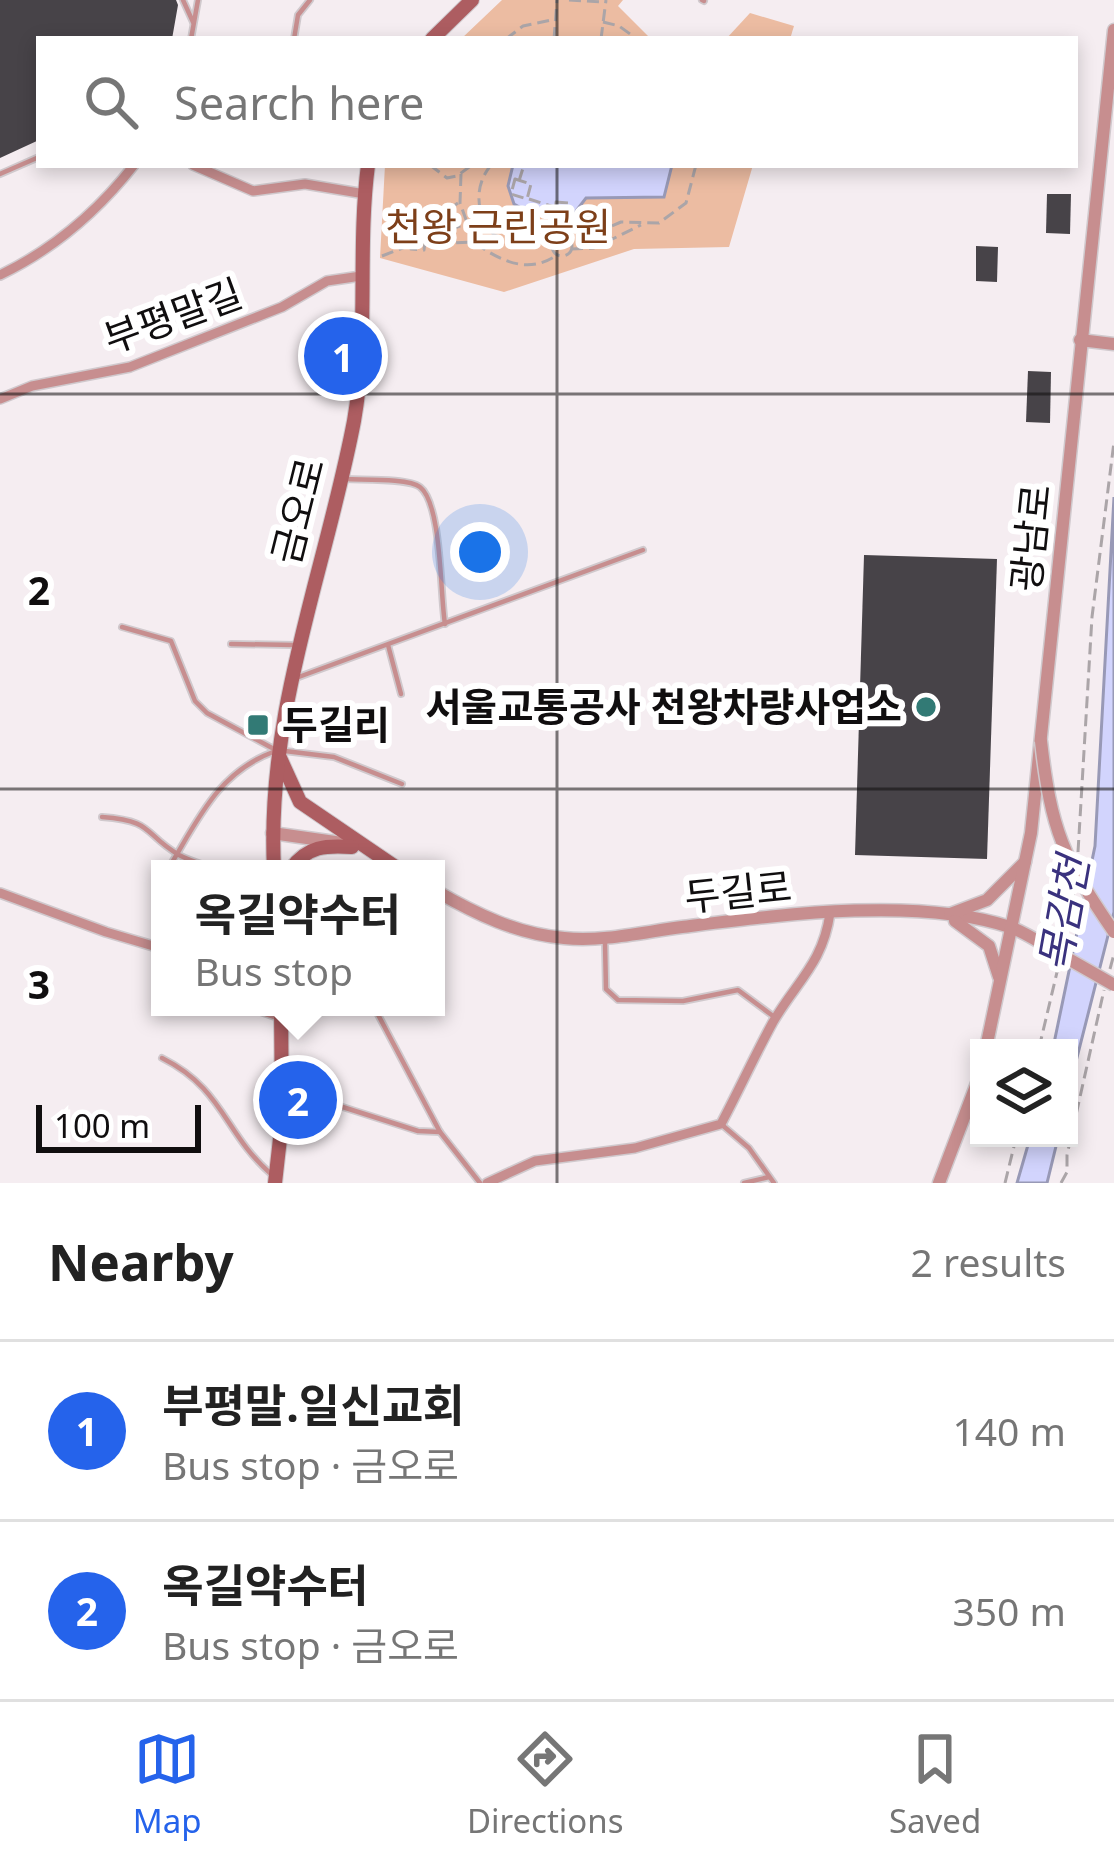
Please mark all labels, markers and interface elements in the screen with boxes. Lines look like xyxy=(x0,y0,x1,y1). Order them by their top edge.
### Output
search box xyxy=(36,36,1078,168)
icon: search xyxy=(78,69,144,135)
text: Search here xyxy=(174,72,424,133)
park label: 천왕 근린공원 xyxy=(385,199,611,252)
street label: 부평말길 xyxy=(96,265,249,364)
pin: 1 xyxy=(304,311,382,401)
street label: 금오로 xyxy=(258,452,335,569)
street label: 광남로 xyxy=(998,482,1061,594)
your location xyxy=(450,522,510,582)
text: 2 xyxy=(28,563,50,616)
place label: 서울교통공사 천왕차량사업소 xyxy=(425,679,902,732)
marker: 서울교통공사 천왕차량사업소 xyxy=(913,694,939,720)
place label: 두길리 xyxy=(282,697,390,750)
marker: 두길리 xyxy=(245,712,271,738)
water label: 목감천 xyxy=(1024,847,1101,976)
street label: 두길로 xyxy=(682,859,794,922)
popup xyxy=(151,860,445,1016)
text: 옥길약수터 xyxy=(194,883,402,944)
text: Bus stop xyxy=(194,944,353,997)
text: 3 xyxy=(28,957,50,1010)
map controls xyxy=(970,1039,1078,1147)
button: layers xyxy=(970,1039,1078,1147)
pin: 2 xyxy=(259,1055,337,1145)
scale bar xyxy=(36,1099,201,1152)
text: 100 m xyxy=(54,1103,150,1148)
text: Nearby xyxy=(48,1226,234,1296)
text: 2 results xyxy=(911,1235,1066,1288)
text: 부평말.일신교회 xyxy=(162,1374,464,1435)
text: 1 xyxy=(76,1404,98,1457)
text: 140 m xyxy=(952,1404,1066,1457)
text: Bus stop · 금오로 xyxy=(162,1438,459,1491)
text: 옥길약수터 xyxy=(162,1554,369,1615)
text: 2 xyxy=(76,1584,98,1637)
text: 350 m xyxy=(952,1584,1066,1637)
text: Bus stop · 금오로 xyxy=(162,1618,459,1671)
tab: Map xyxy=(133,1726,201,1843)
tab: Directions xyxy=(467,1726,624,1843)
tab: Saved xyxy=(889,1726,981,1843)

